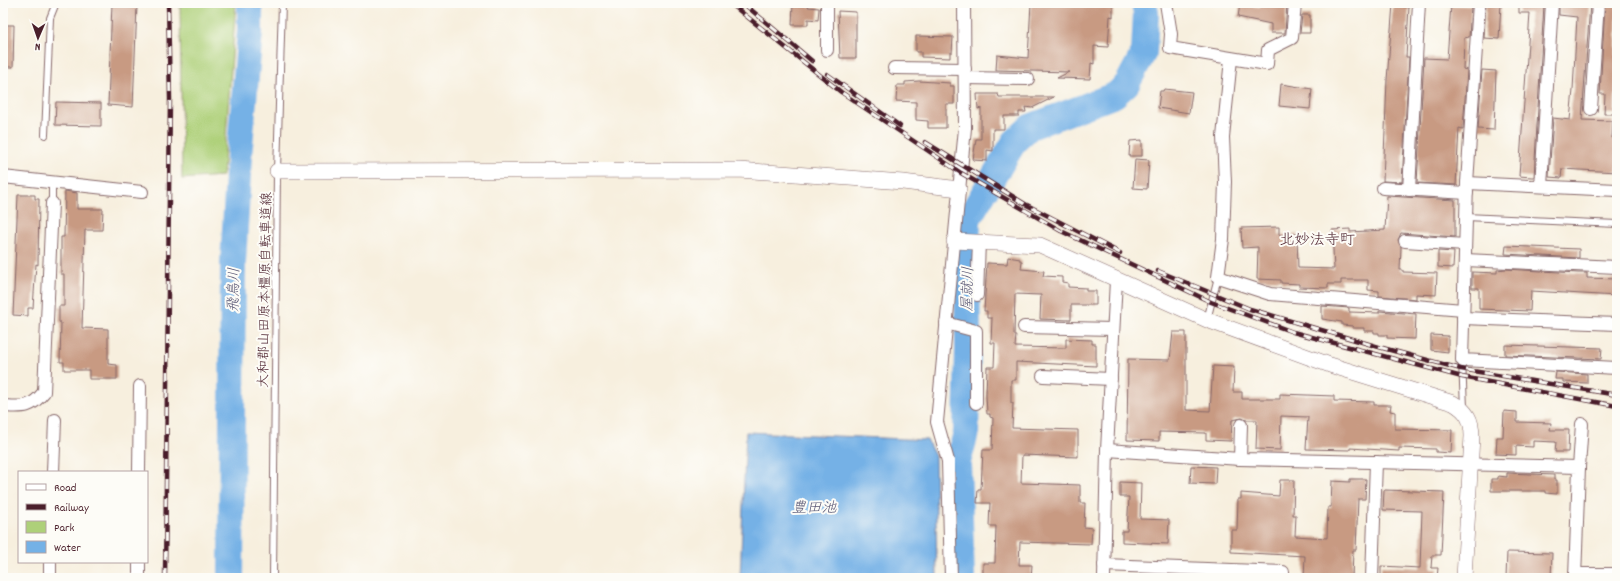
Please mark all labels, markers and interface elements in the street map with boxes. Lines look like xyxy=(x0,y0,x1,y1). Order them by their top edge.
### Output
north arrow xyxy=(18,18,58,58)
text: N xyxy=(34,38,41,54)
street label: 大和郡山田原本橿原自転車道線 xyxy=(254,192,278,388)
district label: 北妙法寺町 xyxy=(1279,230,1355,252)
water label: 屋就川 xyxy=(958,266,980,312)
water label: 飛鳥川 xyxy=(224,267,246,313)
legend xyxy=(18,471,148,563)
text: Road xyxy=(54,480,76,497)
water label: 豊田池 xyxy=(791,498,837,520)
text: Railway xyxy=(54,500,90,517)
text: Park xyxy=(54,520,75,537)
text: Water xyxy=(54,540,81,557)

